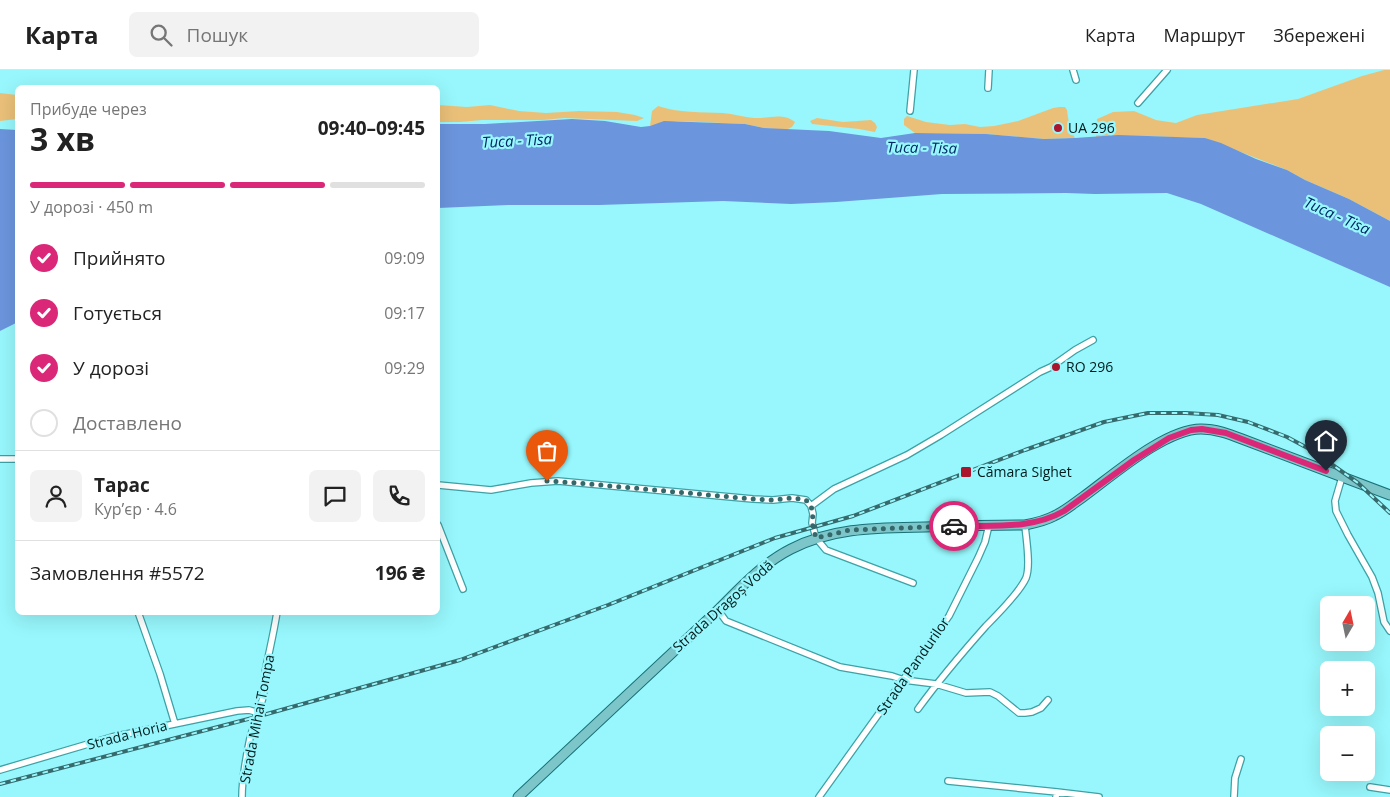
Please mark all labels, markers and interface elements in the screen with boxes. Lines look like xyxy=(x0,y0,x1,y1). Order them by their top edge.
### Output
search box xyxy=(129,12,479,57)
text: Карта xyxy=(25,18,99,51)
icon: search xyxy=(147,21,175,49)
text: Пошук xyxy=(187,22,248,48)
text: Карта xyxy=(1085,23,1136,47)
text: Маршрут xyxy=(1164,23,1245,47)
text: Збережені xyxy=(1273,23,1365,47)
text: Прибуде через xyxy=(30,98,147,120)
text: 09:40–09:45 xyxy=(318,115,425,141)
text: 3 хв xyxy=(30,117,95,160)
place label: UA 296 xyxy=(1068,118,1115,137)
marker: UA 296 xyxy=(1052,122,1064,134)
water label: Тиса - Tisa xyxy=(481,128,553,152)
water label: Тиса - Tisa xyxy=(887,136,958,158)
water label: Тиса - Tisa xyxy=(1301,192,1374,239)
text: У дорозі · 450 m xyxy=(30,196,153,218)
icon: check xyxy=(30,244,58,272)
text: Прийнято xyxy=(73,245,166,271)
text: 09:09 xyxy=(384,247,425,269)
icon: check xyxy=(30,299,58,327)
text: Готується xyxy=(73,300,162,326)
text: 09:17 xyxy=(384,302,425,324)
icon: check xyxy=(30,354,58,382)
text: У дорозі xyxy=(73,355,149,381)
text: 09:29 xyxy=(384,357,425,379)
place label: RO 296 xyxy=(1066,357,1113,376)
marker: RO 296 xyxy=(1050,361,1062,373)
text: Доставлено xyxy=(73,410,182,436)
pin xyxy=(1305,420,1347,471)
icon: home xyxy=(1312,427,1340,455)
pin xyxy=(526,430,568,481)
icon: bag xyxy=(533,437,561,465)
place label: Cămara Sighet xyxy=(977,462,1072,481)
marker: Cămara Sighet xyxy=(959,465,973,479)
button: person xyxy=(30,470,82,522)
button: chat xyxy=(309,470,361,522)
button: phone xyxy=(373,470,425,522)
text: Тарас xyxy=(94,472,150,498)
text: Кур’єр · 4.6 xyxy=(94,498,177,520)
courier xyxy=(929,501,979,551)
icon: car xyxy=(940,512,968,540)
street label: Strada Dragoș Vodă xyxy=(668,555,777,656)
text: Замовлення #5572 xyxy=(30,560,205,586)
text: 196 ₴ xyxy=(375,560,425,586)
north arrow xyxy=(1320,596,1375,651)
map controls xyxy=(1320,596,1375,781)
street label: Strada Pandurilor xyxy=(872,613,954,718)
street label: Strada Mihai Tompa xyxy=(235,653,278,785)
button: + xyxy=(1320,661,1375,716)
street label: Strada Horia xyxy=(85,715,169,754)
button: − xyxy=(1320,726,1375,781)

